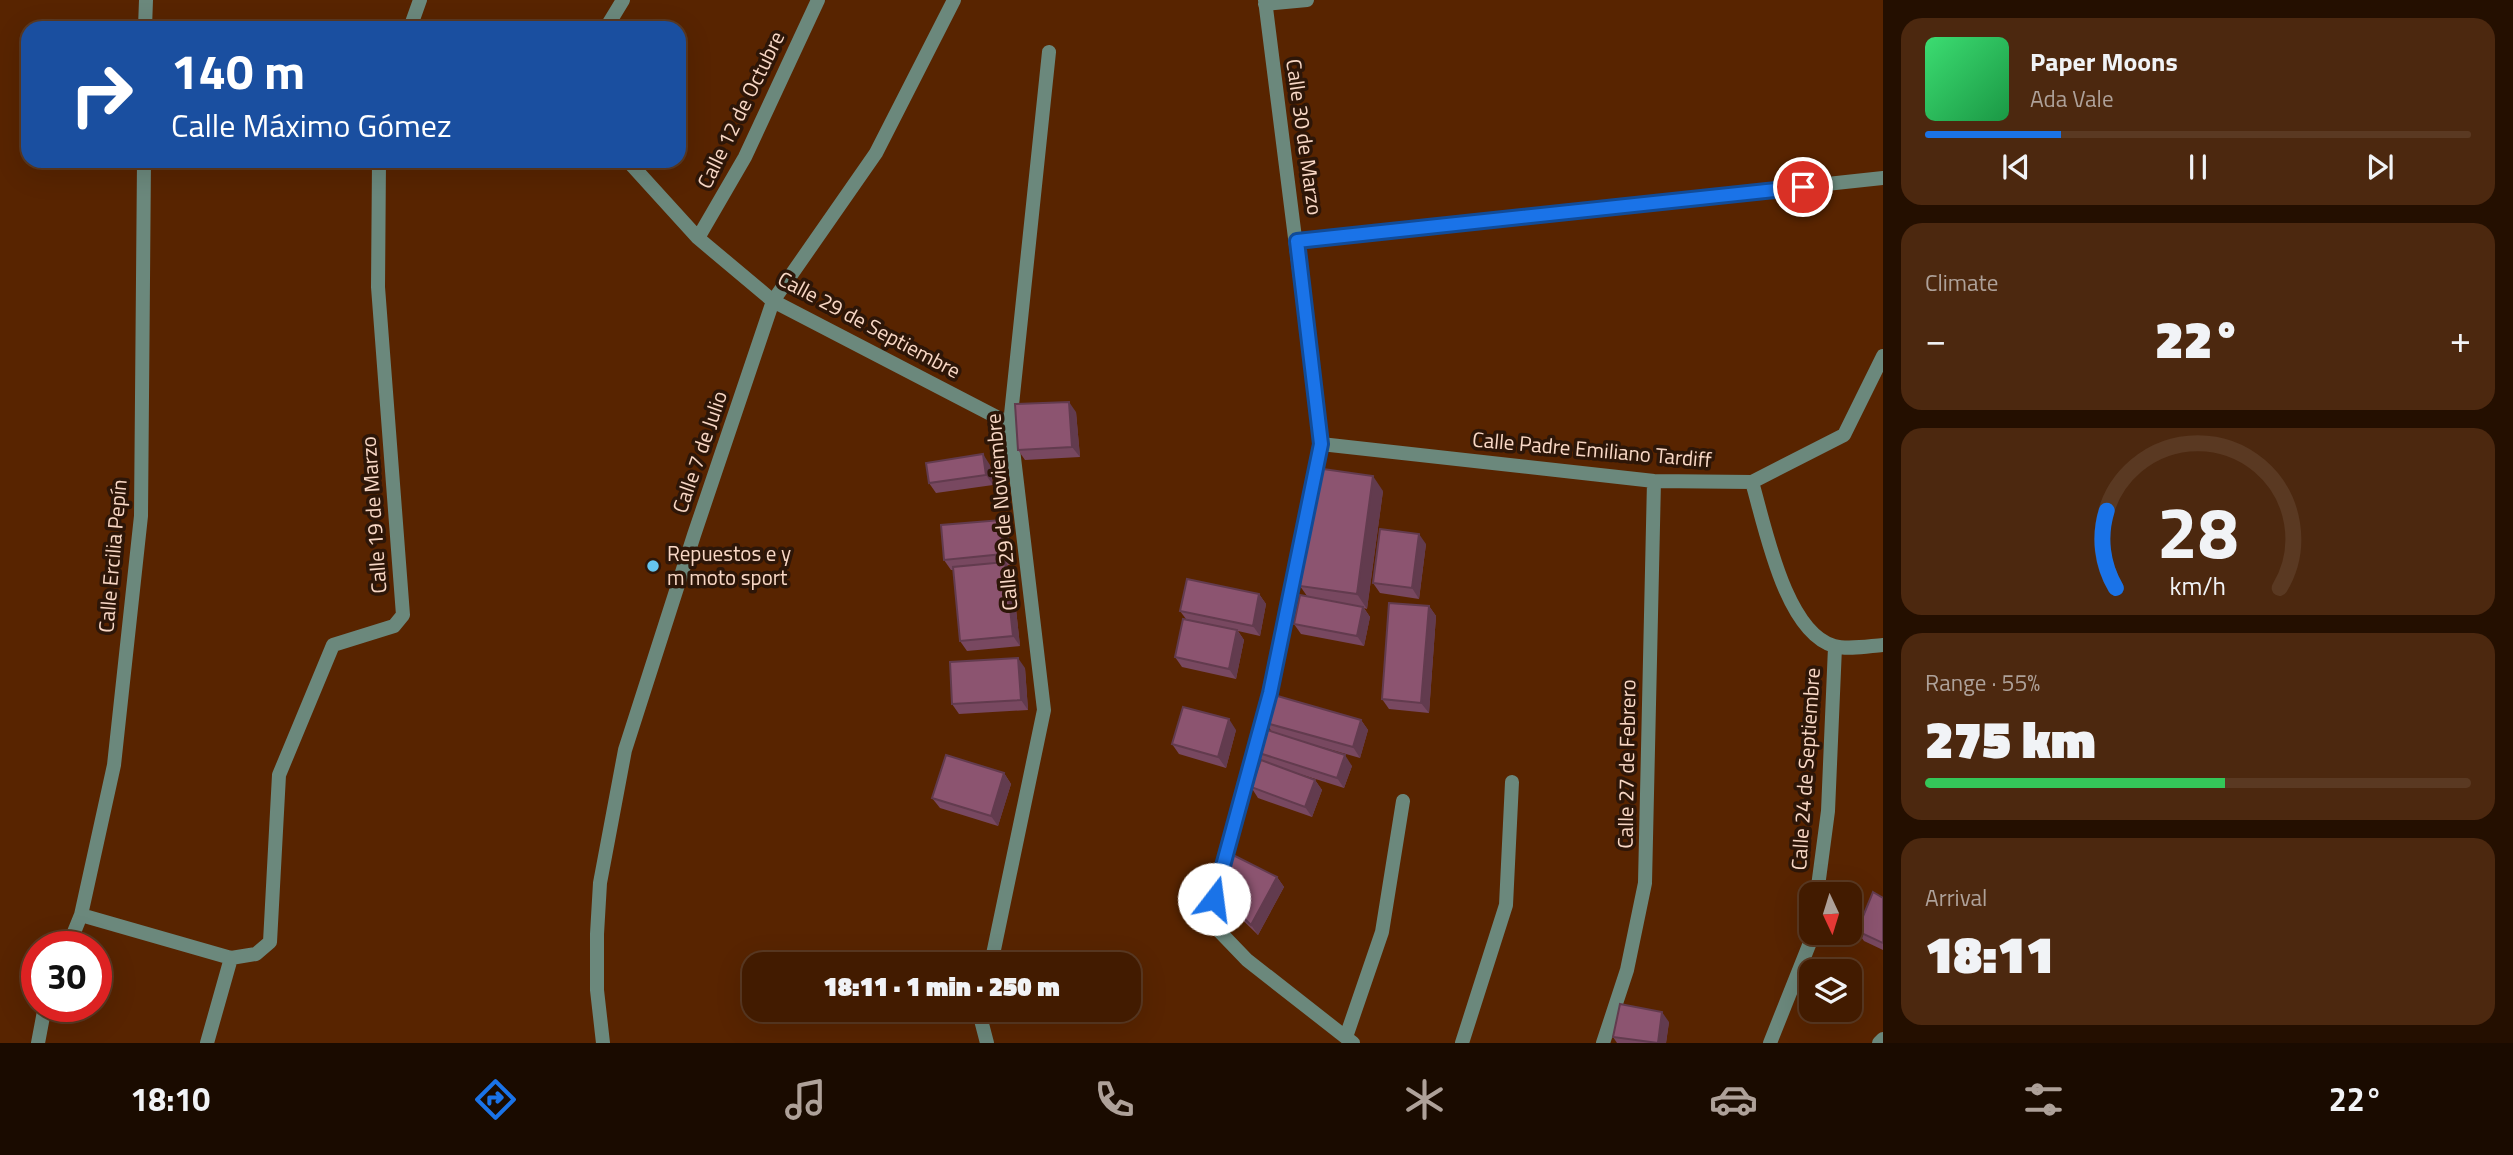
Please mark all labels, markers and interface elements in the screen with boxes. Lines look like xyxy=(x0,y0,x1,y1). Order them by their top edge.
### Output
street label: Calle 12 de Octubre xyxy=(688,25,792,194)
text: 140 m xyxy=(171,33,305,108)
text: Paper Moons xyxy=(2030,42,2178,81)
icon: right xyxy=(56,49,147,140)
street label: Calle 30 de Marzo xyxy=(1278,57,1332,217)
text: Ada Vale xyxy=(2030,81,2114,116)
text: Calle Máximo Gómez xyxy=(171,101,452,149)
icon: previous xyxy=(1997,148,2035,186)
icon: pause xyxy=(2179,148,2217,186)
icon: next xyxy=(2361,148,2399,186)
pin xyxy=(1773,157,1833,217)
icon: arrive xyxy=(1784,168,1822,206)
street label: Calle 29 de Septiembre xyxy=(772,262,967,386)
text: Climate xyxy=(1925,265,1998,300)
text: 22° xyxy=(2155,299,2241,378)
text: − xyxy=(1925,310,1946,368)
text: + xyxy=(2450,310,2471,368)
street label: Calle 7 de Julio xyxy=(663,386,735,517)
street label: Calle 29 de Noviembre xyxy=(976,412,1026,612)
street label: Calle Padre Emiliano Tardiff xyxy=(1471,423,1713,475)
street label: Calle 19 de Marzo xyxy=(352,435,394,595)
text: 28 xyxy=(2157,476,2239,586)
street label: Calle Ercilia Pepín xyxy=(89,478,135,634)
place label: Repuestos e y m moto sport xyxy=(667,537,791,593)
marker: Repuestos e y m moto sport xyxy=(645,558,661,574)
text: km/h xyxy=(2170,566,2226,604)
text: Range · 55% xyxy=(1925,665,2040,700)
street label: Calle 24 de Septiembre xyxy=(1782,666,1828,871)
street label: Calle 27 de Febrero xyxy=(1609,679,1643,849)
text: 275 km xyxy=(1925,699,2096,778)
position arrow xyxy=(1177,862,1251,936)
text: Arrival xyxy=(1925,880,1987,915)
north arrow xyxy=(1799,882,1862,945)
map controls xyxy=(1799,882,1862,1022)
text: 18:11 xyxy=(1925,914,2054,993)
speed limit sign: 30 xyxy=(21,931,112,1022)
button: layers xyxy=(1799,959,1862,1022)
text: 18:11 · 1 min · 250 m xyxy=(823,967,1060,1006)
text: 18:10 xyxy=(130,1075,210,1123)
icon: directions xyxy=(471,1075,520,1124)
icon: music xyxy=(781,1075,830,1124)
icon: phone xyxy=(1090,1075,1139,1124)
icon: climate xyxy=(1400,1075,1449,1124)
icon: car xyxy=(1709,1075,1758,1124)
icon: filters xyxy=(2019,1075,2068,1124)
text: 22° xyxy=(2329,1075,2383,1123)

